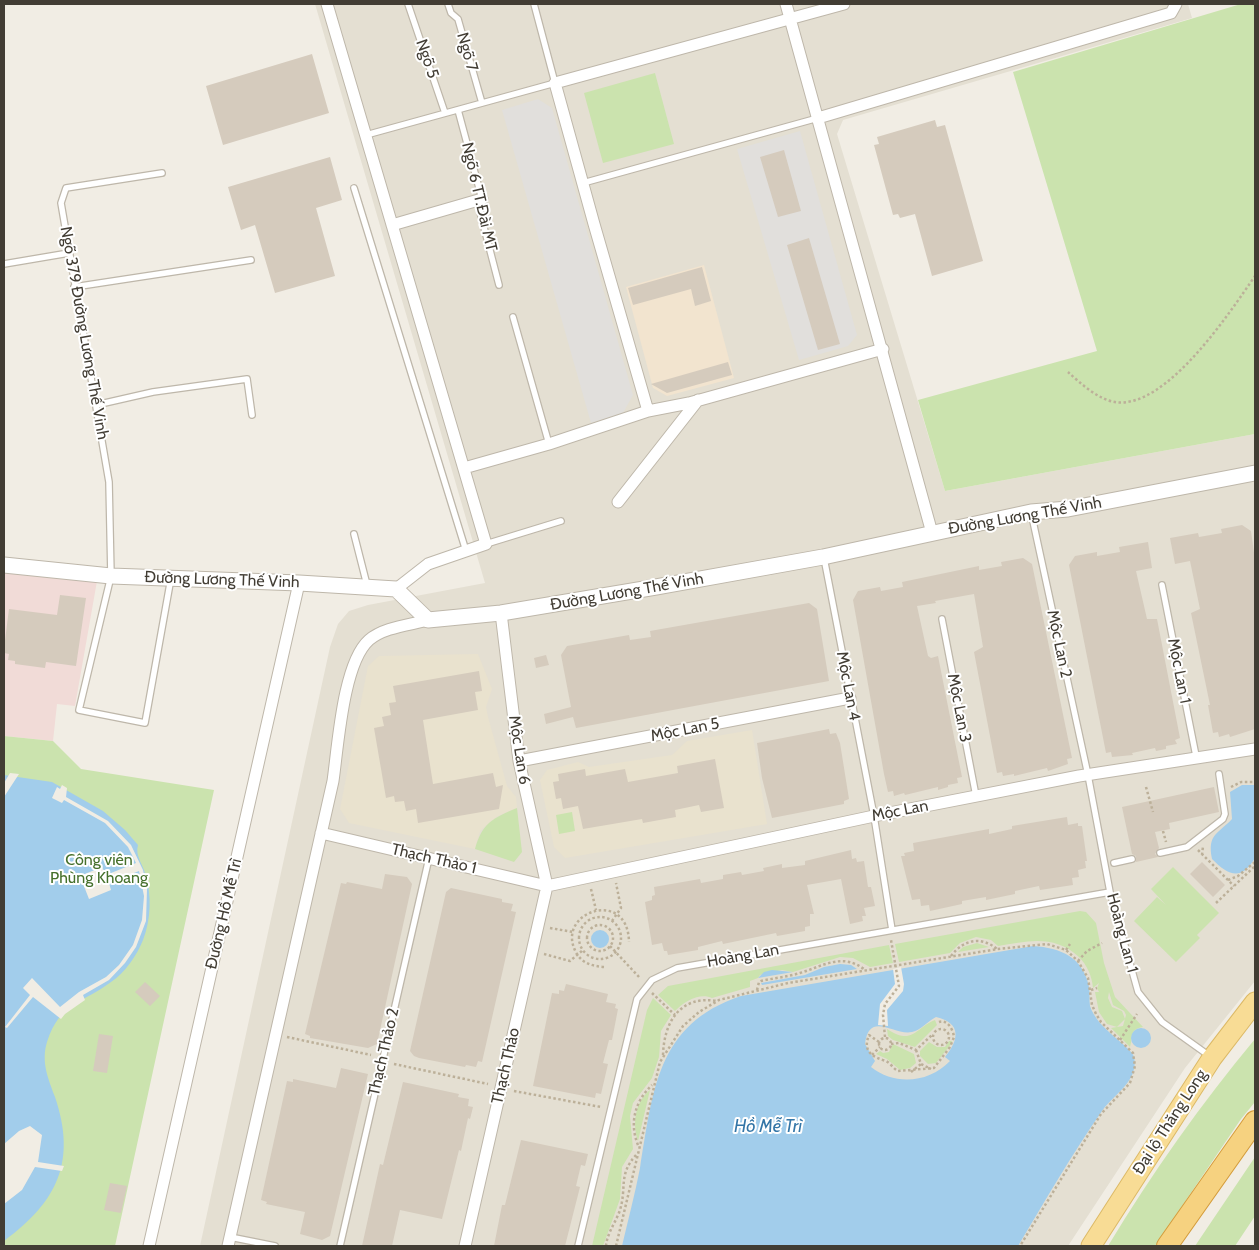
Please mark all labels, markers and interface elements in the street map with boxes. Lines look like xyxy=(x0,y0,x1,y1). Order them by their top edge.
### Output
street label: Ngõ 7 xyxy=(452,30,482,74)
street label: Ngõ 5 xyxy=(411,37,443,81)
street label: Ngõ 6 TT.Đài MT xyxy=(457,141,501,253)
street label: Ngõ 379 Đường Lương Thế Vinh xyxy=(56,225,112,441)
street label: Đường Lương Thế Vinh xyxy=(947,493,1103,539)
street label: Đường Lương Thế Vinh xyxy=(144,568,300,592)
street label: Đường Lương Thế Vinh xyxy=(549,569,705,615)
street label: Mộc Lan 2 xyxy=(1042,608,1076,680)
street label: Mộc Lan 1 xyxy=(1163,637,1195,705)
street label: Mộc Lan 4 xyxy=(832,650,864,722)
street label: Mộc Lan 3 xyxy=(943,672,975,744)
street label: Mộc Lan 6 xyxy=(504,714,534,786)
street label: Mộc Lan 5 xyxy=(649,714,721,746)
street label: Mộc Lan xyxy=(870,796,930,826)
street label: Thạch Thảo 1 xyxy=(390,840,478,878)
park label: Công viên Phùng Khoang xyxy=(50,850,148,888)
street label: Đường Hồ Mễ Trì xyxy=(202,857,246,971)
street label: Hoàng Lan 1 xyxy=(1102,891,1142,975)
street label: Hoàng Lan xyxy=(706,940,780,972)
street label: Thạch Thảo 2 xyxy=(365,1006,403,1098)
street label: Thạch Thảo xyxy=(488,1026,524,1106)
street label: Đại lộ Thăng Long xyxy=(1129,1066,1211,1178)
water label: Hồ Mễ Trì xyxy=(734,1116,802,1138)

